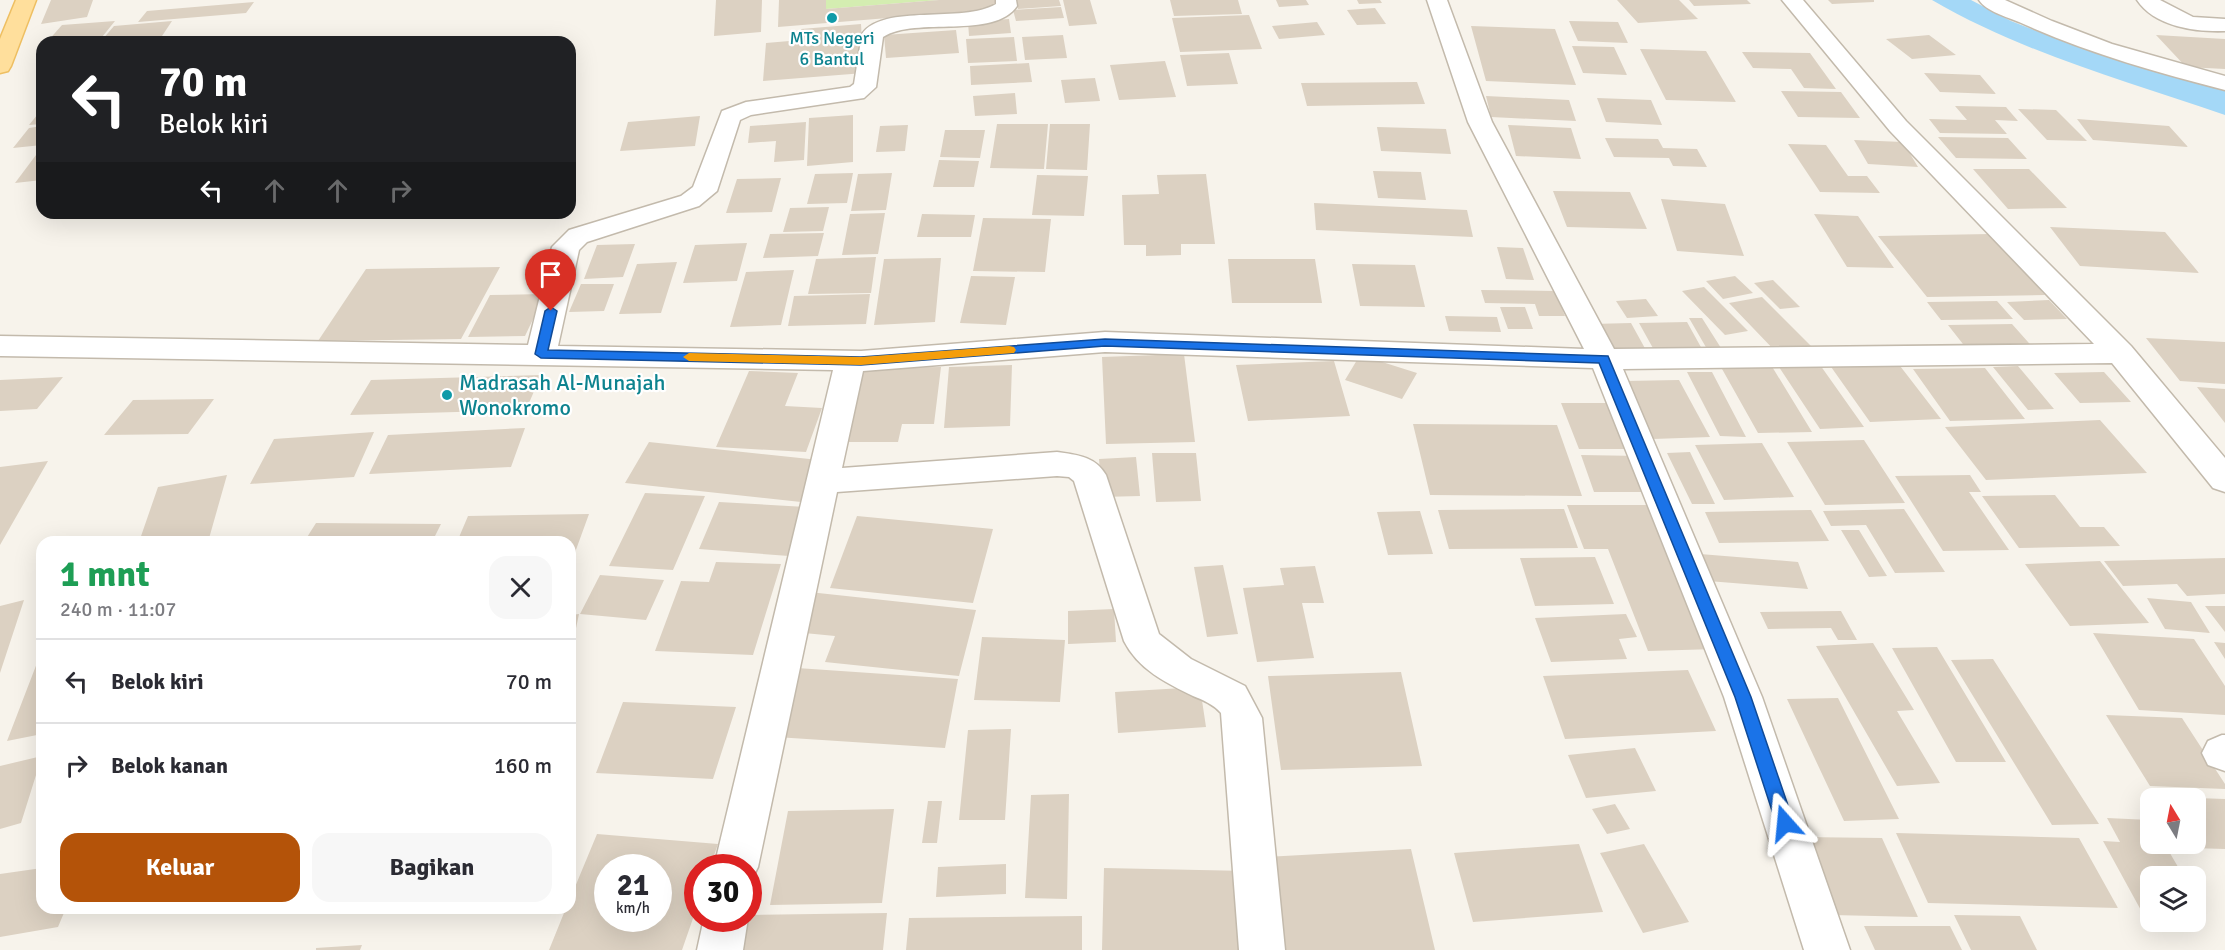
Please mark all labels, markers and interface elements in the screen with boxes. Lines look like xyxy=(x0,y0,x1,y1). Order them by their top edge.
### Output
marker: MTs Negeri 6 Bantul xyxy=(825,11,839,25)
place label: MTs Negeri 6 Bantul xyxy=(789,27,875,70)
text: 70 m xyxy=(159,57,248,108)
icon: left xyxy=(60,60,138,138)
text: Belok kiri xyxy=(159,108,268,141)
icon: left xyxy=(195,174,228,207)
icon: ahead xyxy=(258,174,291,207)
icon: ahead xyxy=(321,174,354,207)
icon: right xyxy=(384,174,417,207)
pin xyxy=(525,249,576,311)
icon: arrive xyxy=(534,258,567,291)
place label: Madrasah Al-Munajah Wonokromo xyxy=(459,369,666,421)
marker: Madrasah Al-Munajah Wonokromo xyxy=(440,388,454,402)
text: 1 mnt xyxy=(60,552,150,597)
button: close xyxy=(489,556,552,619)
text: 240 m · 11:07 xyxy=(60,597,176,622)
icon: left xyxy=(60,665,93,698)
text: Belok kiri xyxy=(111,668,204,695)
text: 70 m xyxy=(506,668,552,695)
icon: right xyxy=(60,749,93,782)
text: Belok kanan xyxy=(111,752,228,779)
text: 160 m xyxy=(494,752,552,779)
north arrow xyxy=(2140,788,2206,854)
map controls xyxy=(2140,788,2206,932)
position arrow xyxy=(1753,791,1817,855)
button: Keluar xyxy=(60,833,300,902)
button: Bagikan xyxy=(312,833,552,902)
speed limit sign: 30 xyxy=(684,854,762,932)
button: layers xyxy=(2140,866,2206,932)
text: 21 xyxy=(617,867,649,904)
text: km/h xyxy=(616,899,650,917)

